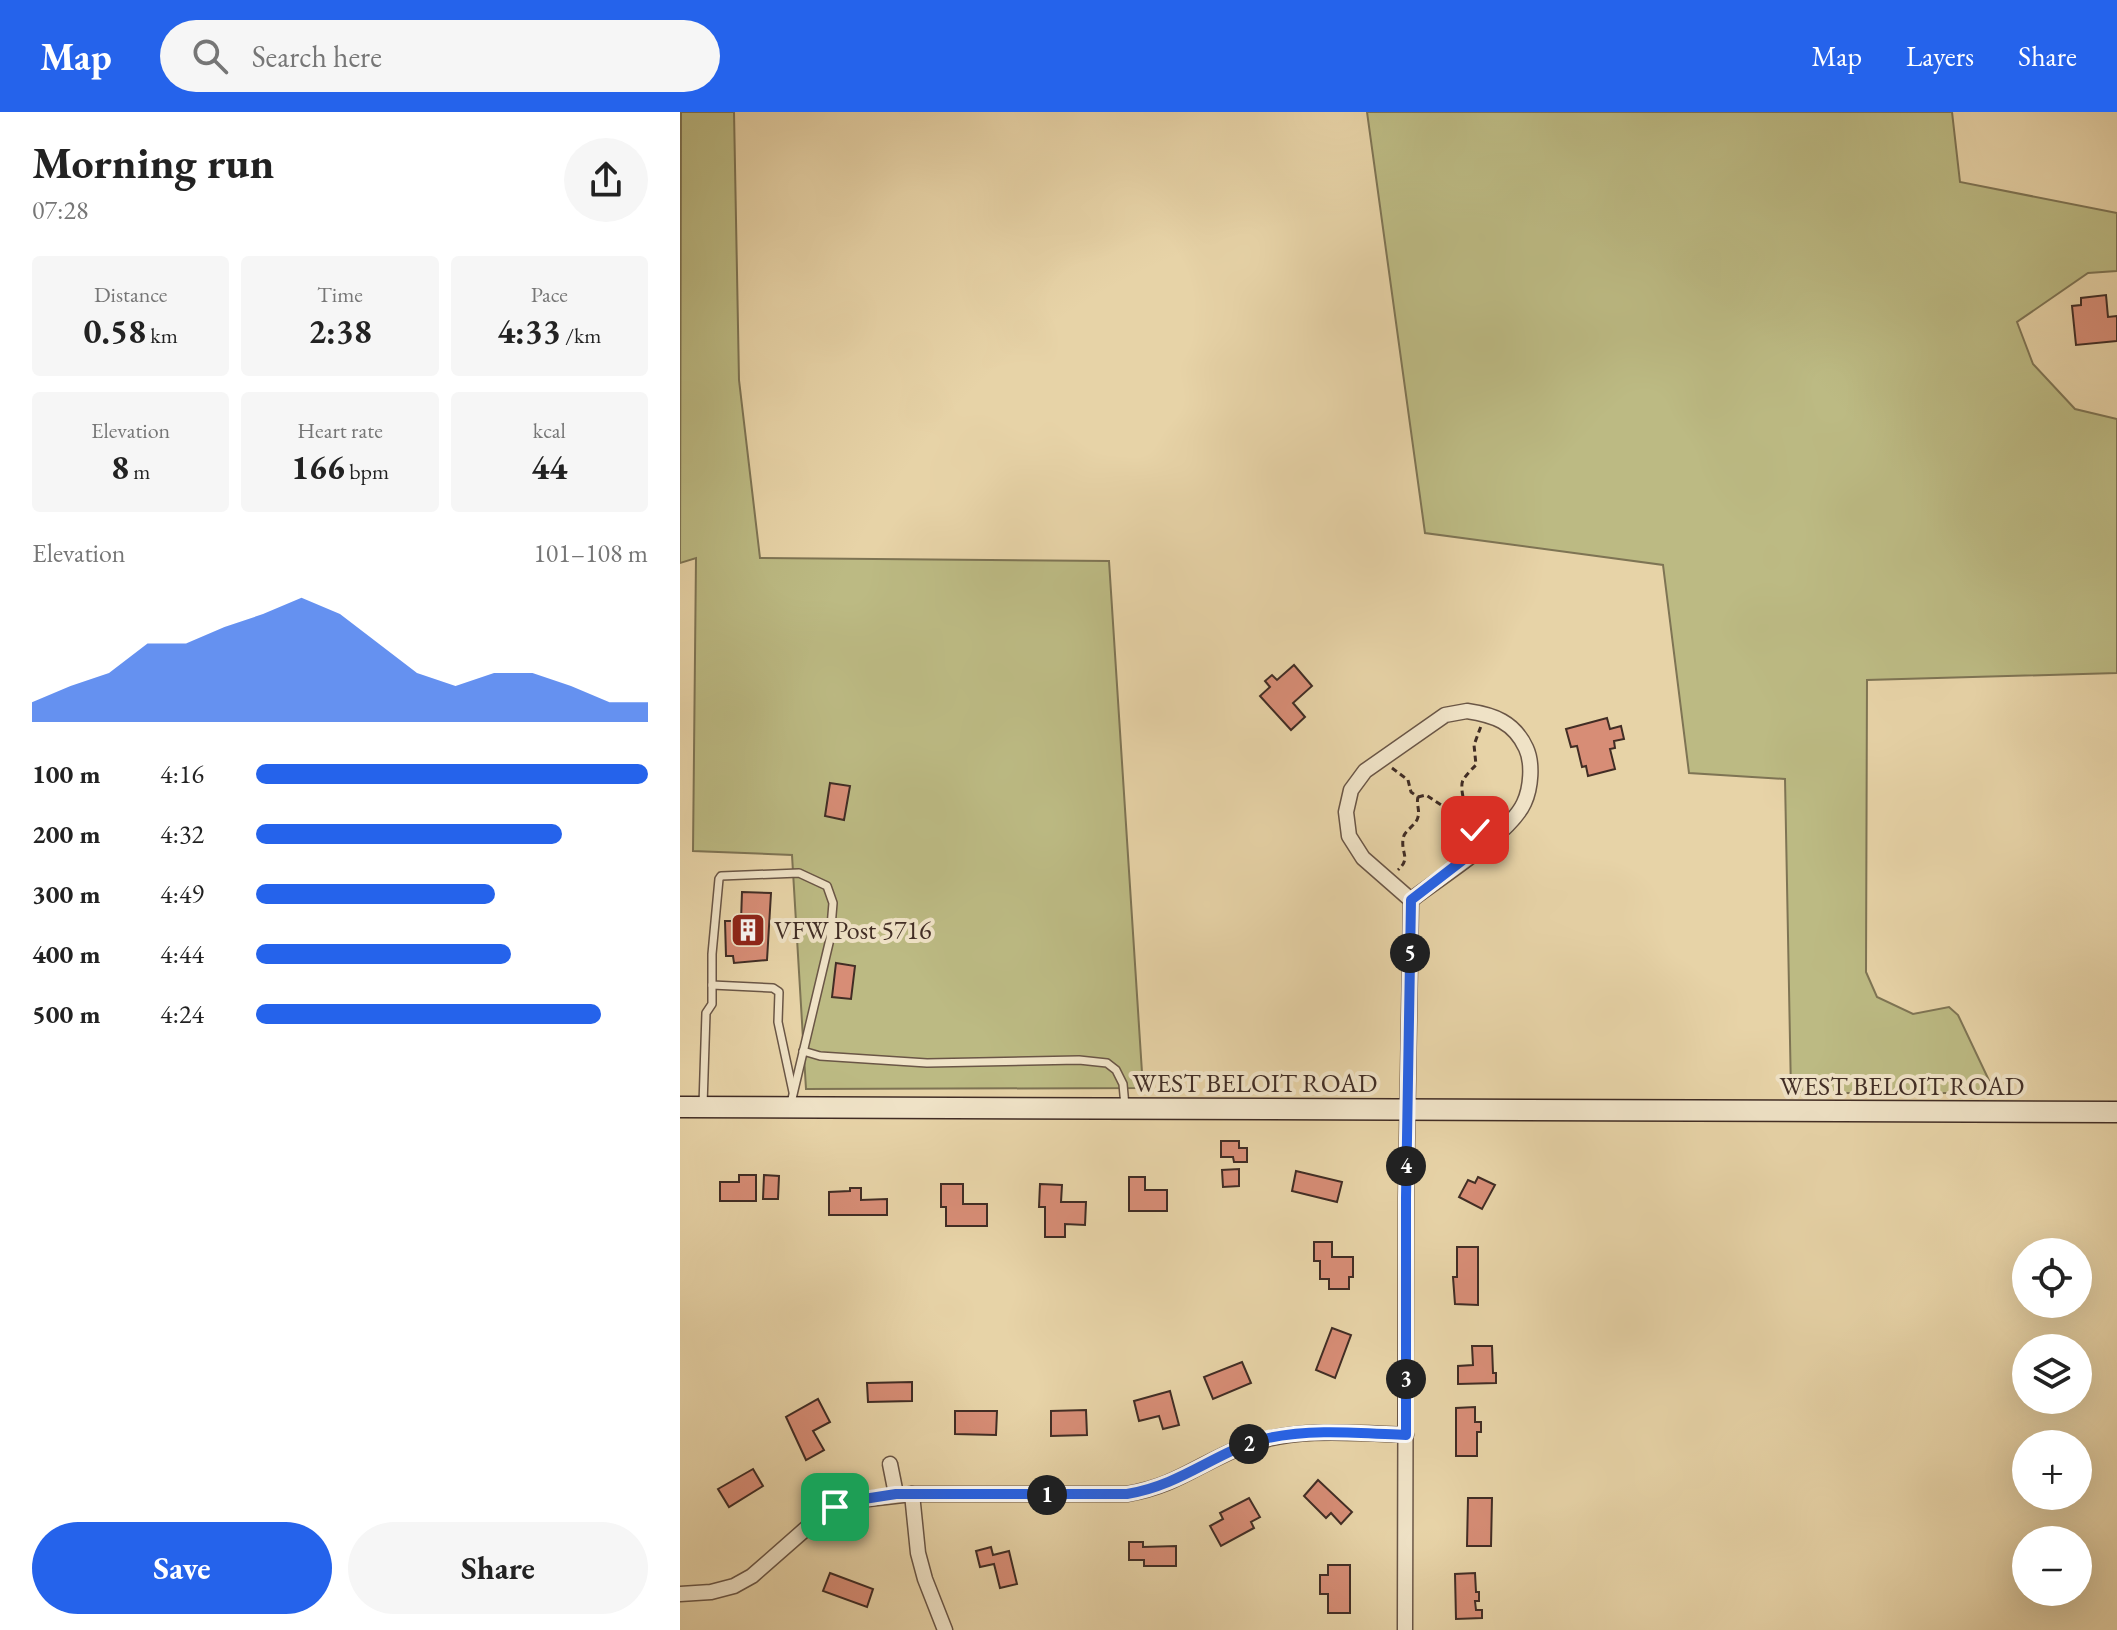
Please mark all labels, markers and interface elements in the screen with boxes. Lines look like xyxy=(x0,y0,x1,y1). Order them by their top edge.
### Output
search box xyxy=(160,20,720,92)
text: Map xyxy=(40,32,112,81)
icon: search xyxy=(188,34,232,78)
text: Search here xyxy=(252,37,382,76)
text: Map xyxy=(1812,38,1862,74)
text: Layers xyxy=(1906,38,1974,74)
text: Share xyxy=(2018,38,2077,74)
text: Morning run xyxy=(32,134,274,191)
button: share xyxy=(564,138,648,222)
text: 07:28 xyxy=(32,193,88,227)
text: Distance xyxy=(94,280,167,309)
text: Time xyxy=(317,280,363,309)
text: Pace xyxy=(531,280,568,309)
text: 0.58 xyxy=(84,309,146,353)
text: 2:38 xyxy=(308,309,372,353)
text: 4:33 xyxy=(497,309,561,353)
text: km xyxy=(146,321,178,350)
text: /km xyxy=(561,321,601,350)
text: Elevation xyxy=(91,416,170,445)
text: Heart rate xyxy=(297,416,383,445)
text: kcal xyxy=(533,416,566,445)
text: 8 xyxy=(111,445,129,489)
text: 166 xyxy=(291,445,345,489)
text: 44 xyxy=(531,445,567,489)
text: m xyxy=(129,457,150,486)
text: bpm xyxy=(345,457,389,486)
text: Elevation xyxy=(32,536,126,570)
text: 101–108 m xyxy=(533,536,648,570)
text: 100 m xyxy=(32,757,100,791)
text: 4:16 xyxy=(160,757,204,791)
pin xyxy=(1441,796,1509,864)
icon: check xyxy=(1453,808,1497,852)
text: 200 m xyxy=(32,817,100,851)
text: 4:32 xyxy=(160,817,204,851)
text: 300 m xyxy=(32,877,100,911)
text: 4:49 xyxy=(160,877,204,911)
building icon: VFW Post 5716 xyxy=(729,911,767,949)
place label: VFW Post 5716 xyxy=(774,913,931,947)
pin: 5 xyxy=(1390,933,1430,973)
text: 400 m xyxy=(32,937,100,971)
text: 4:44 xyxy=(160,937,204,971)
text: 5 xyxy=(1404,938,1416,967)
text: 500 m xyxy=(32,997,100,1031)
text: 4:24 xyxy=(160,997,204,1031)
street label: WEST BELOIT ROAD xyxy=(1133,1066,1377,1100)
street label: WEST BELOIT ROAD xyxy=(1780,1069,2024,1103)
pin: 4 xyxy=(1386,1146,1426,1186)
text: 4 xyxy=(1400,1151,1412,1180)
map controls xyxy=(2012,1238,2092,1606)
button: locate xyxy=(2012,1238,2092,1318)
button: layers xyxy=(2012,1334,2092,1414)
pin: 3 xyxy=(1386,1359,1426,1399)
text: 3 xyxy=(1400,1364,1412,1393)
pin: 2 xyxy=(1229,1424,1269,1464)
text: 2 xyxy=(1243,1429,1255,1458)
button: + xyxy=(2012,1430,2092,1510)
pin xyxy=(801,1473,869,1541)
pin: 1 xyxy=(1027,1475,1067,1515)
text: 1 xyxy=(1041,1480,1053,1509)
icon: arrive xyxy=(813,1485,857,1529)
button: Save xyxy=(32,1522,332,1614)
button: Share xyxy=(348,1522,648,1614)
button: − xyxy=(2012,1526,2092,1606)

